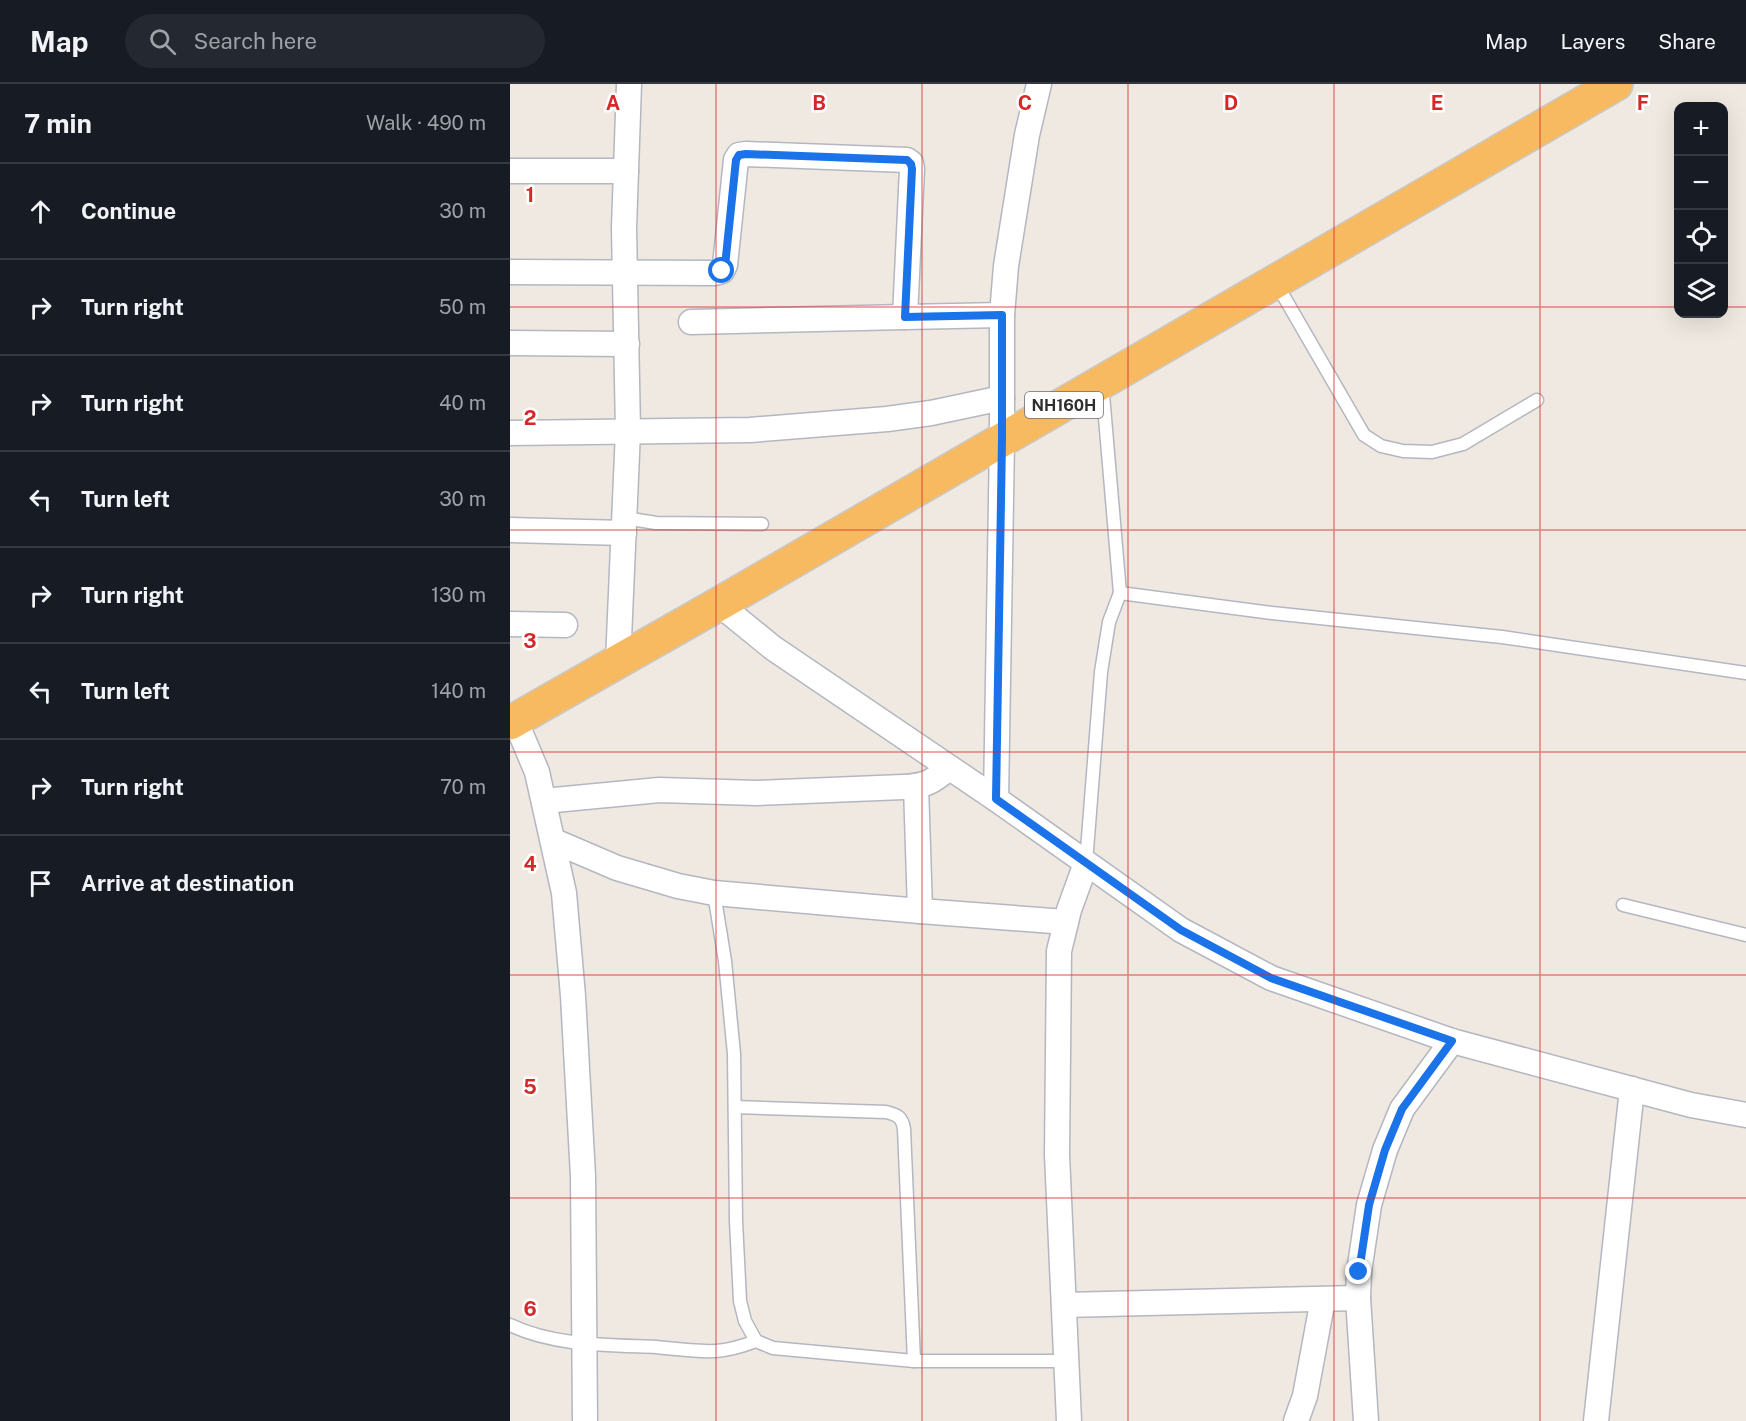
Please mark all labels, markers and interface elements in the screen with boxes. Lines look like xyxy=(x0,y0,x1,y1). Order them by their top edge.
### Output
search box xyxy=(125,14,545,68)
text: Map xyxy=(30,25,89,58)
icon: search xyxy=(146,25,179,58)
text: Search here xyxy=(194,28,317,54)
text: Map xyxy=(1485,29,1528,54)
text: Layers xyxy=(1561,29,1625,54)
text: Share xyxy=(1658,29,1716,54)
text: A xyxy=(606,91,620,115)
text: B xyxy=(812,91,826,115)
text: C xyxy=(1018,91,1032,115)
text: D xyxy=(1224,91,1238,115)
text: E xyxy=(1431,91,1443,115)
text: F xyxy=(1637,91,1649,115)
map controls xyxy=(1674,102,1728,318)
button: + xyxy=(1674,102,1728,156)
text: 7 min xyxy=(24,108,92,139)
text: Walk · 490 m xyxy=(366,111,486,135)
button: − xyxy=(1674,156,1728,210)
text: 1 xyxy=(526,183,534,207)
icon: ahead xyxy=(24,195,57,228)
text: Continue xyxy=(81,198,176,224)
text: 30 m xyxy=(439,199,486,223)
button: locate xyxy=(1674,210,1728,264)
route start xyxy=(708,257,734,283)
button: layers xyxy=(1674,264,1728,318)
icon: right xyxy=(24,291,57,324)
text: Turn right xyxy=(81,294,184,320)
text: 50 m xyxy=(439,295,486,319)
icon: right xyxy=(24,387,57,420)
text: Turn right xyxy=(81,390,184,416)
text: 40 m xyxy=(439,391,486,415)
road number: NH160H xyxy=(1025,392,1103,418)
text: 2 xyxy=(524,406,536,430)
icon: left xyxy=(24,483,57,516)
text: Turn left xyxy=(81,486,170,512)
text: 30 m xyxy=(439,487,486,511)
icon: right xyxy=(24,579,57,612)
text: Turn right xyxy=(81,582,184,608)
text: 130 m xyxy=(431,583,486,607)
text: 3 xyxy=(523,629,537,653)
icon: left xyxy=(24,675,57,708)
text: Turn left xyxy=(81,678,170,704)
text: 140 m xyxy=(431,679,486,703)
icon: right xyxy=(24,771,57,804)
text: Turn right xyxy=(81,774,184,800)
text: 70 m xyxy=(440,775,486,799)
text: 4 xyxy=(523,852,537,876)
icon: arrive xyxy=(24,867,57,900)
text: Arrive at destination xyxy=(81,870,294,896)
text: 5 xyxy=(523,1075,537,1099)
route end xyxy=(1345,1258,1371,1284)
text: 6 xyxy=(523,1297,537,1321)

